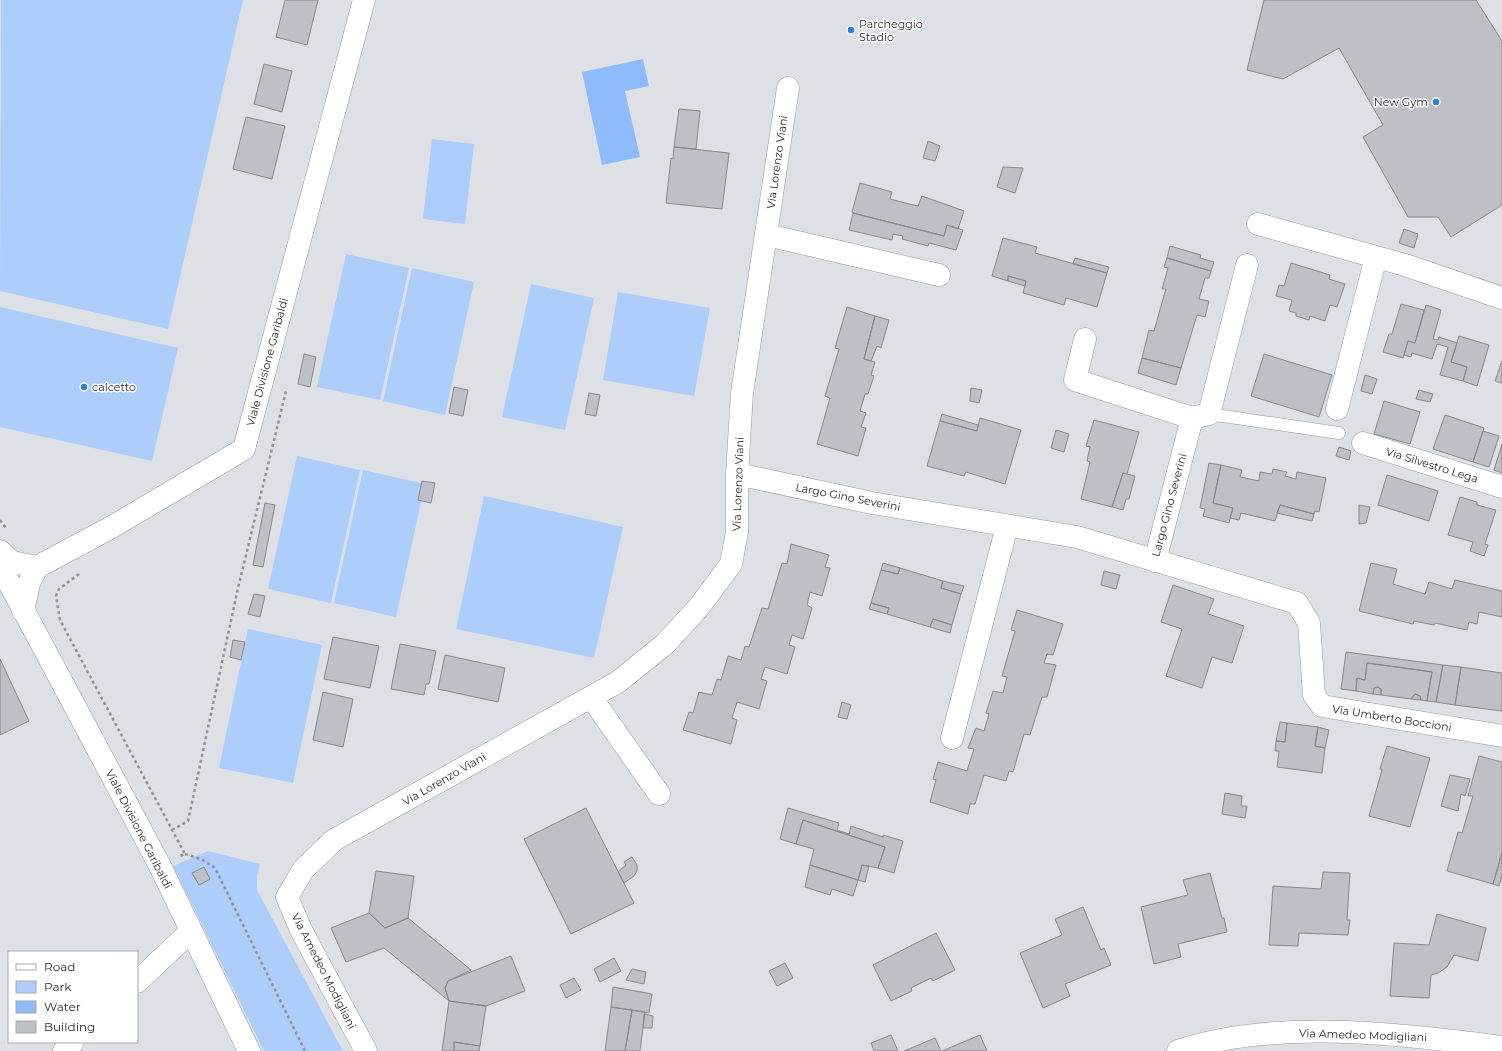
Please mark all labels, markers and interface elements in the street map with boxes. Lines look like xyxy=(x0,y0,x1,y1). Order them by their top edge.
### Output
place label: Parcheggio Stadio xyxy=(859,17,923,44)
marker: Parcheggio Stadio xyxy=(846,25,856,35)
place label: New Gym xyxy=(1374,95,1428,109)
marker: New Gym xyxy=(1431,97,1441,107)
street label: Via Lorenzo Viani xyxy=(764,114,790,210)
street label: Viale Divisione Garibaldi xyxy=(243,296,291,428)
place label: calcetto xyxy=(92,380,136,394)
marker: calcetto xyxy=(79,382,89,392)
street label: Via Lorenzo Viani xyxy=(729,437,747,531)
street label: Via Silvestro Lega xyxy=(1384,444,1480,486)
street label: Largo Gino Severini xyxy=(1148,452,1190,558)
street label: Largo Gino Severini xyxy=(794,480,902,514)
street label: Via Umberto Boccioni xyxy=(1331,702,1453,734)
street label: Via Lorenzo Viani xyxy=(400,749,488,809)
street label: Viale Divisione Garibaldi xyxy=(103,767,175,891)
street label: Via Amedeo Modigliani xyxy=(289,911,359,1031)
legend xyxy=(8,951,138,1043)
text: Road xyxy=(44,959,75,974)
text: Park xyxy=(44,979,72,994)
text: Water xyxy=(44,999,81,1014)
text: Building xyxy=(44,1019,95,1034)
street label: Via Amedeo Modigliani xyxy=(1299,1026,1427,1044)

